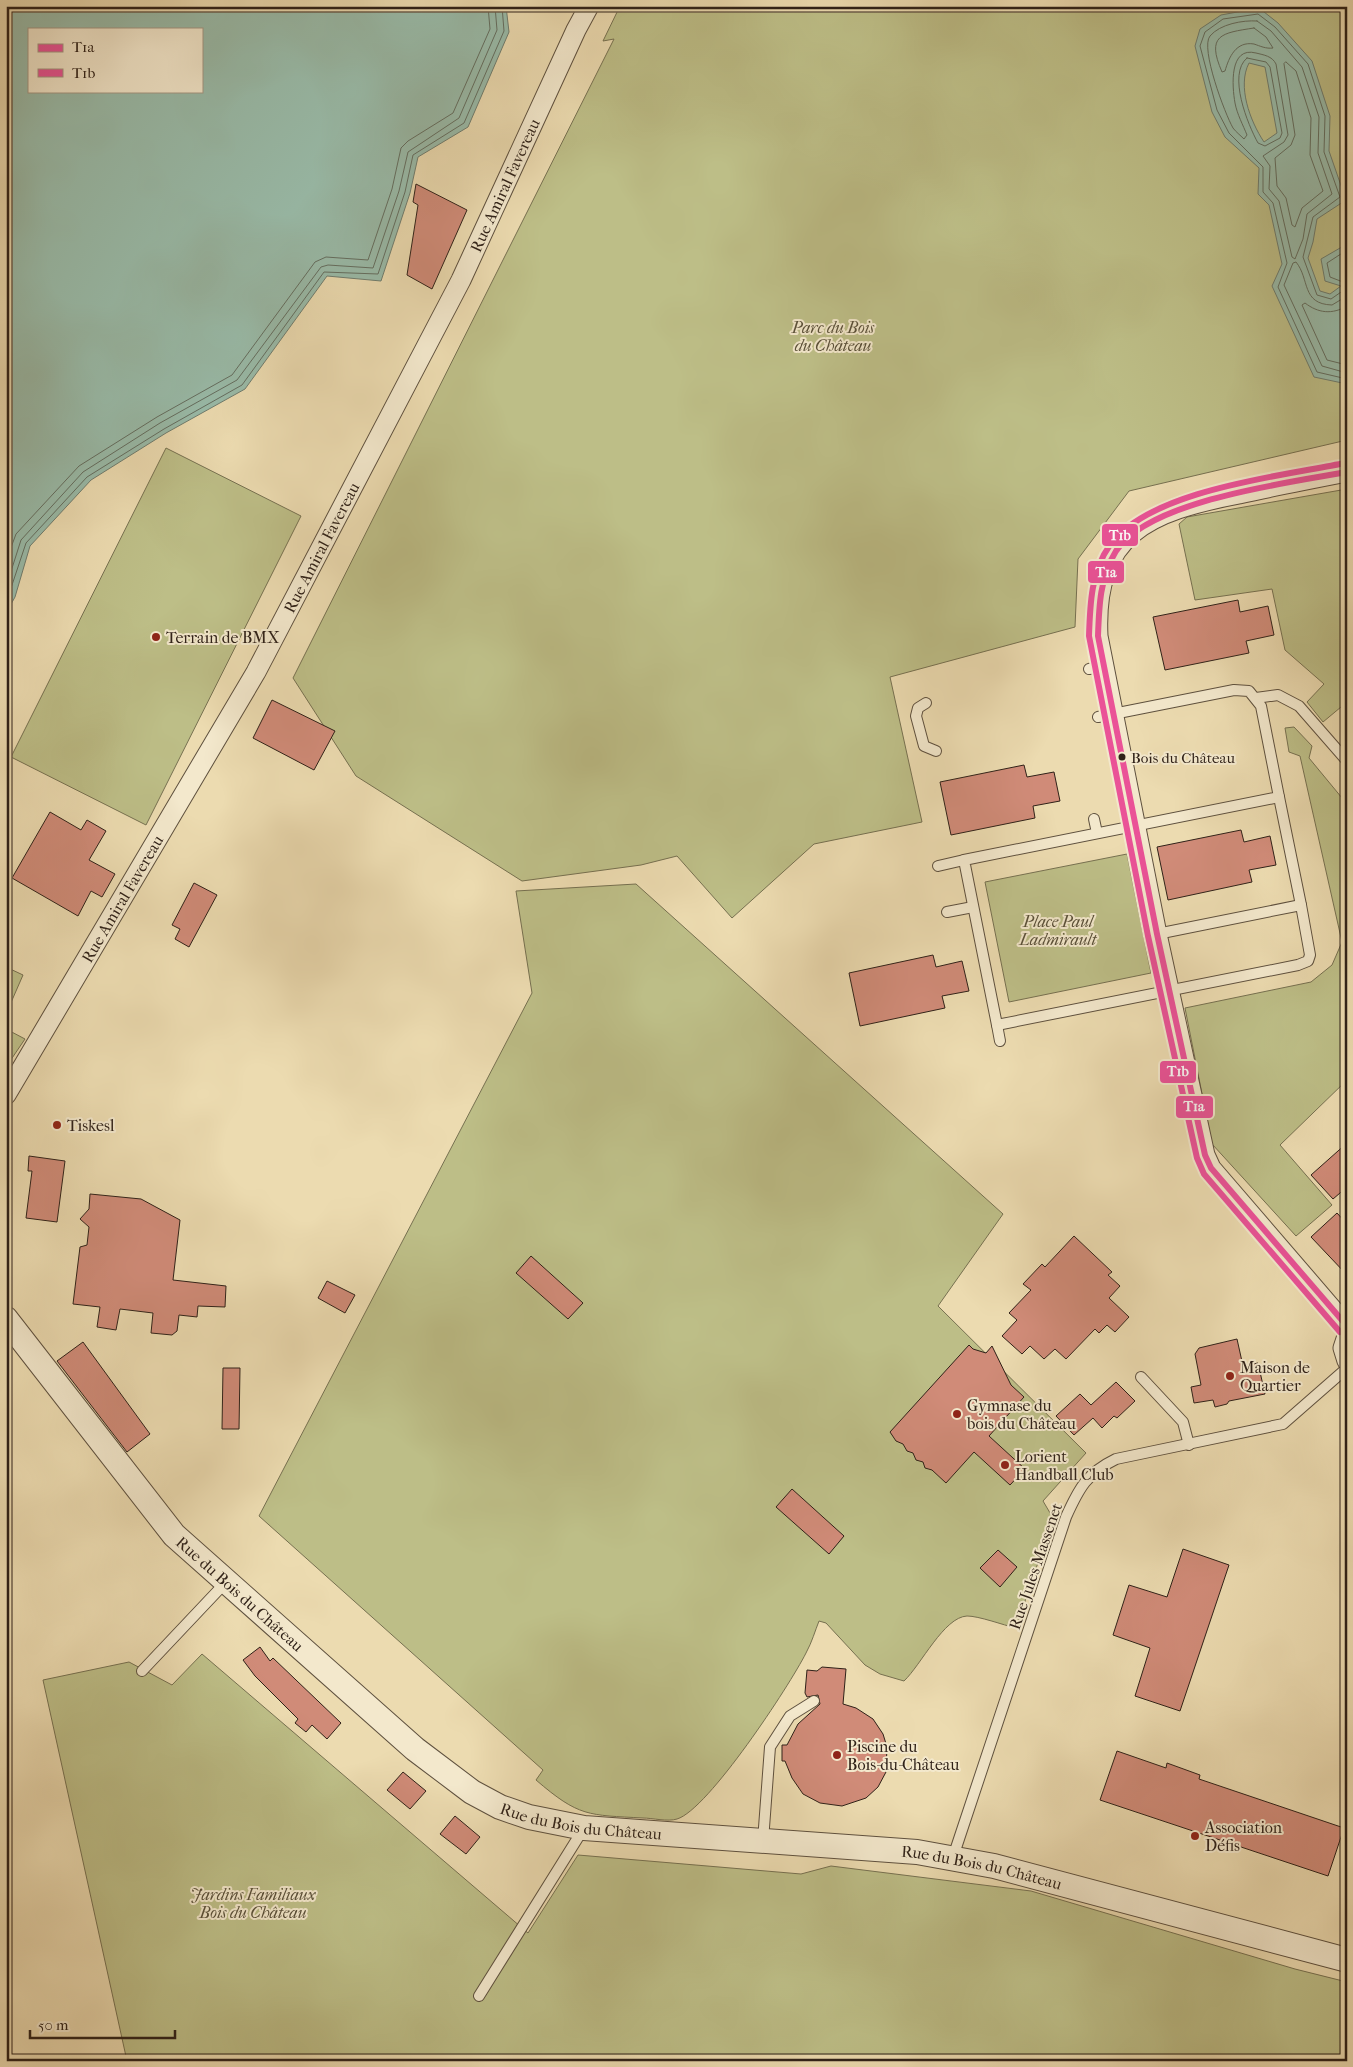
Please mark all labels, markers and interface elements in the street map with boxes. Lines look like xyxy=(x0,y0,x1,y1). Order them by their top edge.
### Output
legend xyxy=(28,28,202,92)
text: T1a xyxy=(72,38,95,56)
text: T1b xyxy=(72,64,95,82)
street label: Rue Amiral Favereau xyxy=(466,116,544,255)
park label: Parc du Bois du Château xyxy=(791,318,875,355)
street label: Rue Amiral Favereau xyxy=(280,479,364,616)
line badge: T1b xyxy=(1101,523,1139,547)
text: T1b xyxy=(1108,527,1132,544)
line badge: T1a xyxy=(1087,560,1125,584)
text: T1a xyxy=(1095,564,1117,581)
place label: Terrain de BMX xyxy=(166,628,280,647)
marker: Terrain de BMX xyxy=(150,631,162,643)
place label: Bois du Château xyxy=(1131,749,1235,767)
marker: Bois du Château xyxy=(1117,752,1127,762)
street label: Rue Amiral Favereau xyxy=(77,832,167,966)
park label: Place Paul Ladmirault xyxy=(1019,912,1098,949)
line badge: T1b xyxy=(1159,1060,1197,1084)
text: T1b xyxy=(1166,1063,1190,1080)
line badge: T1a xyxy=(1175,1095,1214,1119)
text: T1a xyxy=(1183,1098,1205,1115)
place label: Tiskesl xyxy=(67,1116,115,1135)
marker: Tiskesl xyxy=(51,1119,63,1131)
place label: Maison de Quartier xyxy=(1240,1358,1310,1395)
marker: Maison de Quartier xyxy=(1224,1370,1236,1382)
place label: Gymnase du bois du Château xyxy=(966,1396,1076,1433)
marker: Gymnase du bois du Château xyxy=(951,1408,963,1420)
place label: Lorient Handball Club xyxy=(1015,1447,1114,1484)
marker: Lorient Handball Club xyxy=(999,1459,1011,1471)
street label: Rue Jules Massenet xyxy=(1005,1500,1066,1632)
street label: Rue du Bois du Château xyxy=(172,1533,307,1656)
place label: Piscine du Bois-du-Château xyxy=(847,1737,959,1774)
marker: Piscine du Bois-du-Château xyxy=(831,1749,843,1761)
street label: Rue du Bois du Château xyxy=(498,1799,662,1844)
place label: Association Défis xyxy=(1204,1818,1283,1855)
marker: Association Défis xyxy=(1189,1830,1201,1842)
street label: Rue du Bois du Château xyxy=(901,1842,1064,1894)
park label: Jardins Familiaux Bois du Château xyxy=(190,1885,317,1922)
scale bar xyxy=(30,2007,175,2039)
text: 50 m xyxy=(38,2016,69,2034)

